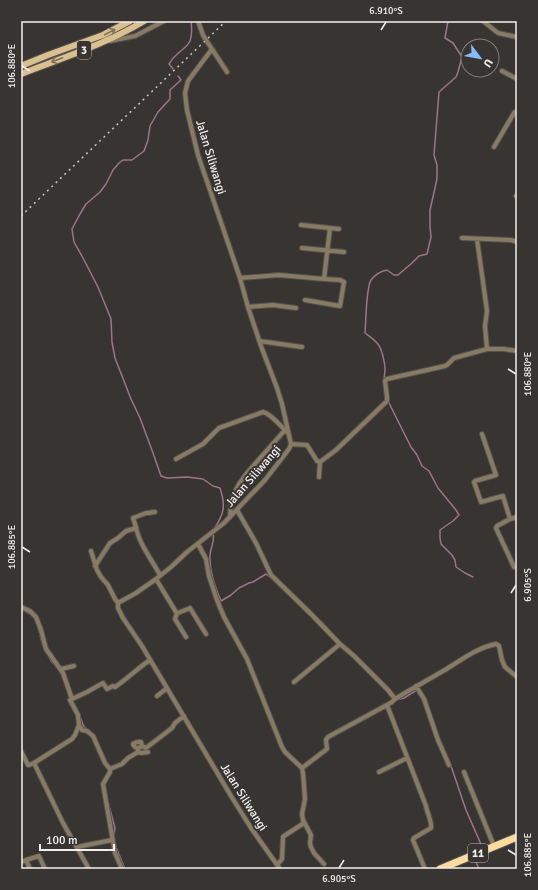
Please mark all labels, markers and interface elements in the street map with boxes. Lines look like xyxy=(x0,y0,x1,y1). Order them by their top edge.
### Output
text: 6.910°S xyxy=(369,5,403,17)
one-way arrow xyxy=(103,27,115,35)
north arrow xyxy=(460,38,500,78)
road number: 3 xyxy=(77,41,91,59)
text: 106.880°E xyxy=(6,43,18,88)
one-way arrow xyxy=(52,56,64,64)
text: U xyxy=(481,56,496,70)
street label: Jalan Siliwangi xyxy=(192,118,229,196)
text: 106.880°E xyxy=(522,351,534,396)
street label: Jalan Siliwangi xyxy=(222,442,284,510)
text: 106.885°E xyxy=(6,524,18,569)
text: 6.905°S xyxy=(522,568,534,602)
street label: Jalan Siliwangi xyxy=(217,761,270,834)
scale bar xyxy=(40,826,114,852)
text: 106.885°E xyxy=(522,832,534,877)
text: 100 m xyxy=(46,833,78,848)
road number: 11 xyxy=(468,844,488,862)
text: 6.905°S xyxy=(322,873,356,885)

